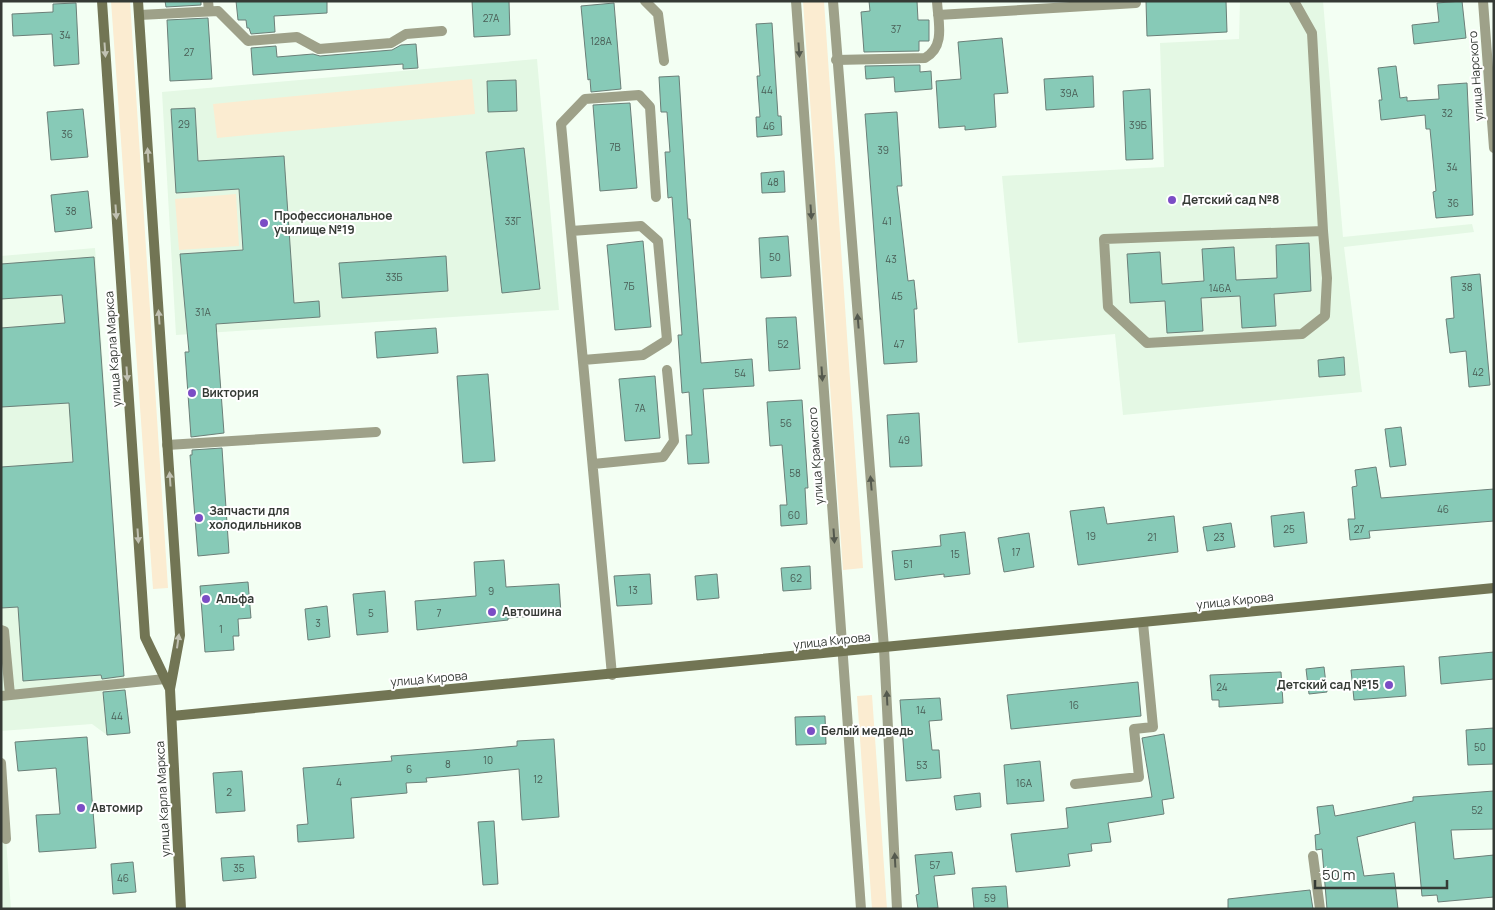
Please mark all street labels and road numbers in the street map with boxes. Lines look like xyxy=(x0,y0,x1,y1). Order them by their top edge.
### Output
street label: улица Нарского xyxy=(1464,30,1487,122)
street label: улица Карла Маркса xyxy=(100,291,125,408)
street label: улица Крамского xyxy=(804,407,827,505)
street label: улица Кирова xyxy=(1195,588,1274,613)
street label: улица Кирова xyxy=(792,628,871,653)
street label: улица Кирова xyxy=(390,667,468,690)
street label: улица Карла Маркса xyxy=(151,741,174,857)

